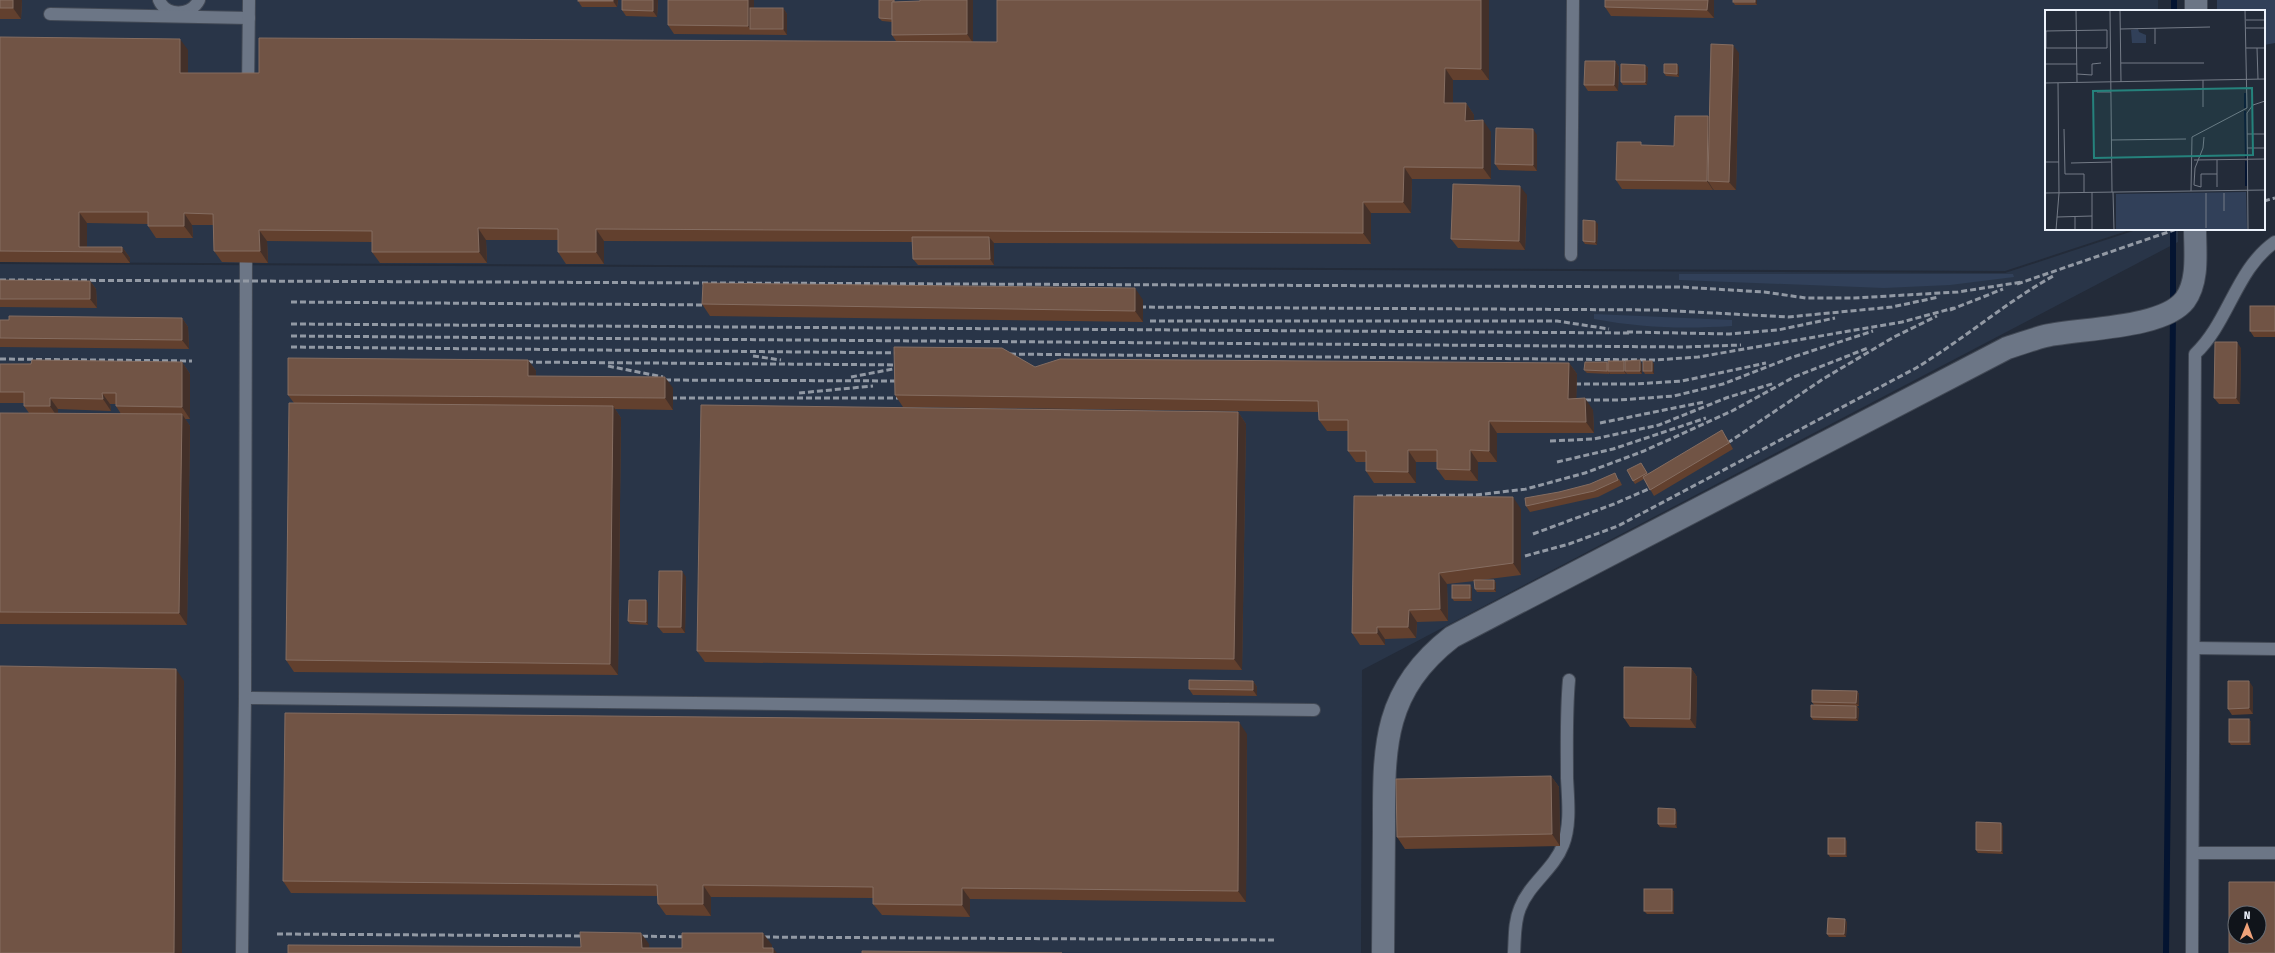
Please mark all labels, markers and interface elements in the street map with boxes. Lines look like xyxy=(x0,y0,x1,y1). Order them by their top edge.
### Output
inset map xyxy=(2045,10,2265,230)
north arrow xyxy=(2227,905,2267,945)
text: N xyxy=(2244,909,2251,922)

